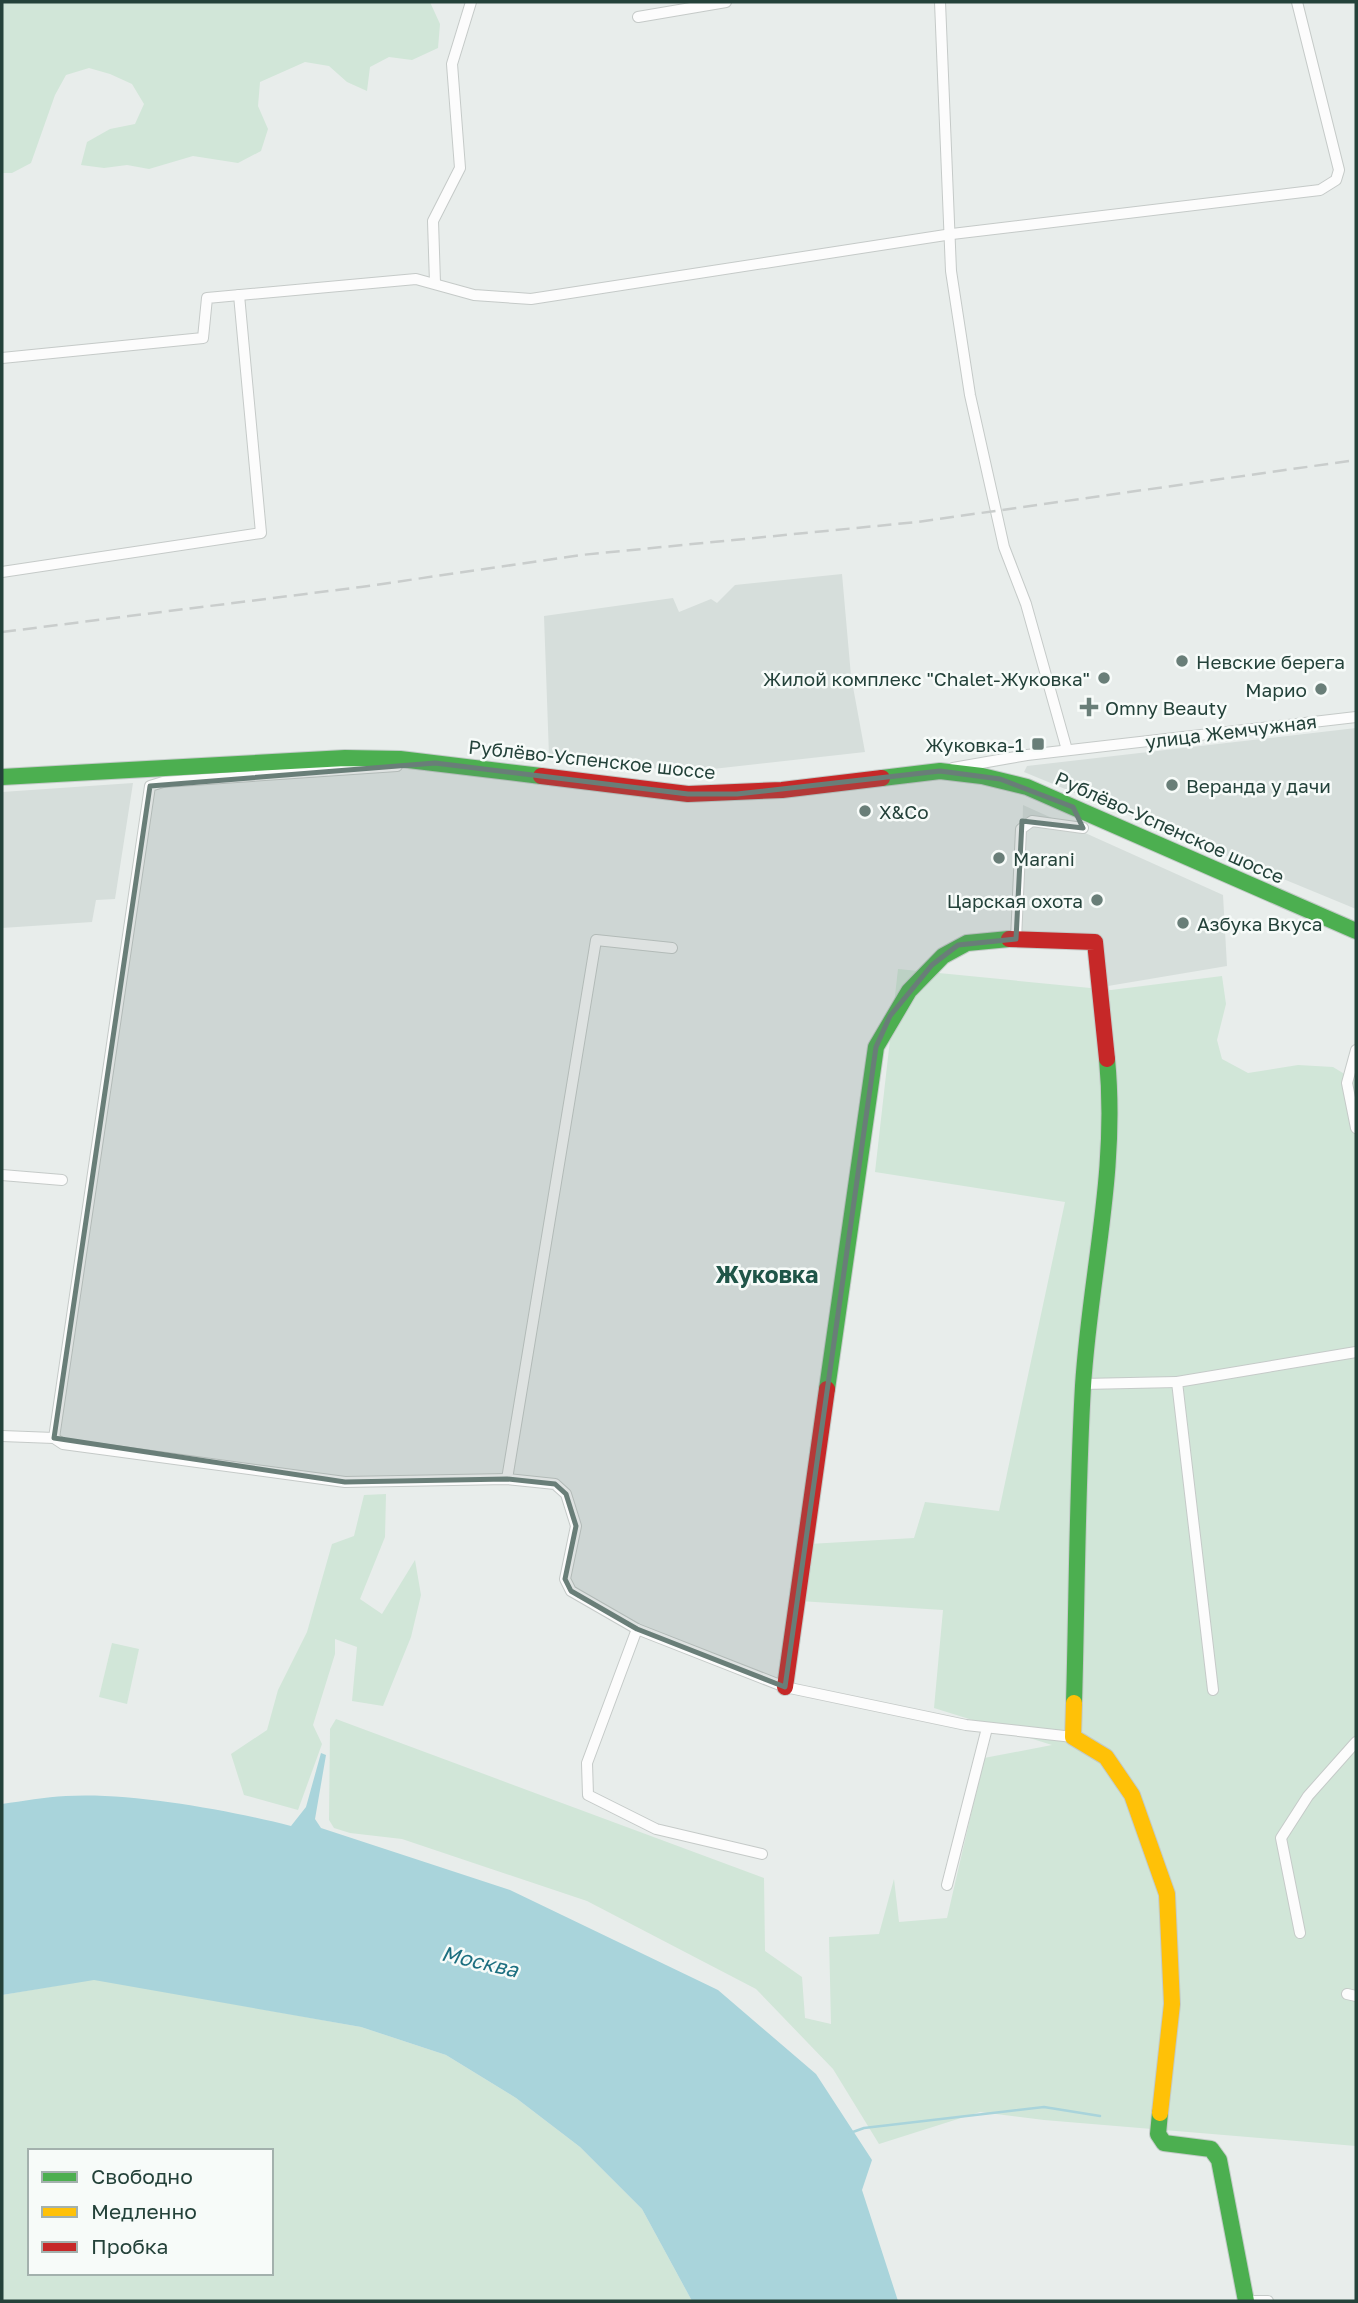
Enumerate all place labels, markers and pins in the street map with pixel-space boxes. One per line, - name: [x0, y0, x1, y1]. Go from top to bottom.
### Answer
- place label: Невские берега: [1196, 650, 1345, 673]
- marker: Невские берега: [1174, 653, 1190, 669]
- place label: Жилой комплекс "Chalet-Жуковка": [763, 667, 1090, 690]
- marker: Жилой комплекс "Chalet-Жуковка": [1096, 670, 1112, 686]
- place label: Марио: [1245, 678, 1307, 701]
- marker: Марио: [1313, 681, 1329, 697]
- place label: Omny Beauty: [1105, 696, 1228, 719]
- marker: Omny Beauty: [1079, 697, 1099, 717]
- place label: Жуковка-1: [925, 733, 1024, 756]
- marker: Жуковка-1: [1030, 736, 1046, 752]
- place label: Веранда у дачи: [1186, 774, 1331, 797]
- marker: Веранда у дачи: [1164, 777, 1180, 793]
- place label: X&Co: [879, 800, 929, 823]
- marker: X&Co: [857, 803, 873, 819]
- place label: Marani: [1013, 847, 1075, 870]
- marker: Marani: [991, 850, 1007, 866]
- place label: Царская охота: [947, 889, 1083, 912]
- marker: Царская охота: [1089, 892, 1105, 908]
- place label: Азбука Вкуса: [1197, 912, 1323, 935]
- marker: Азбука Вкуса: [1175, 915, 1191, 931]

